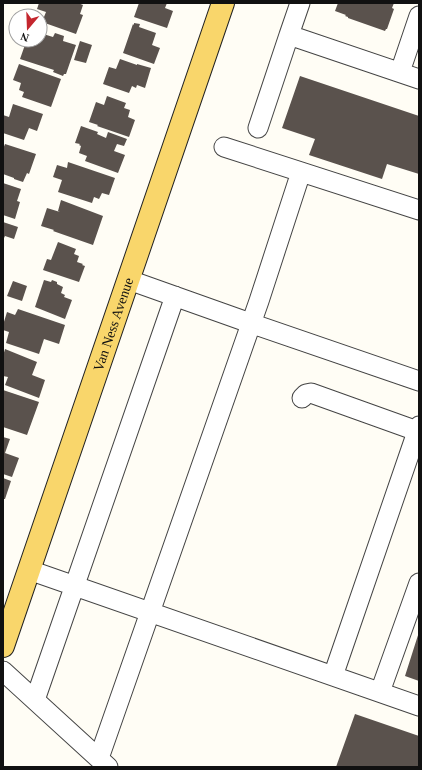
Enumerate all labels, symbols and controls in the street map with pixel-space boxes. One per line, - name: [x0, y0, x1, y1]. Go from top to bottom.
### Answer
- north arrow: [8, 8, 48, 48]
- text: N: [19, 30, 30, 44]
- street label: Van Ness Avenue: [91, 276, 136, 373]

